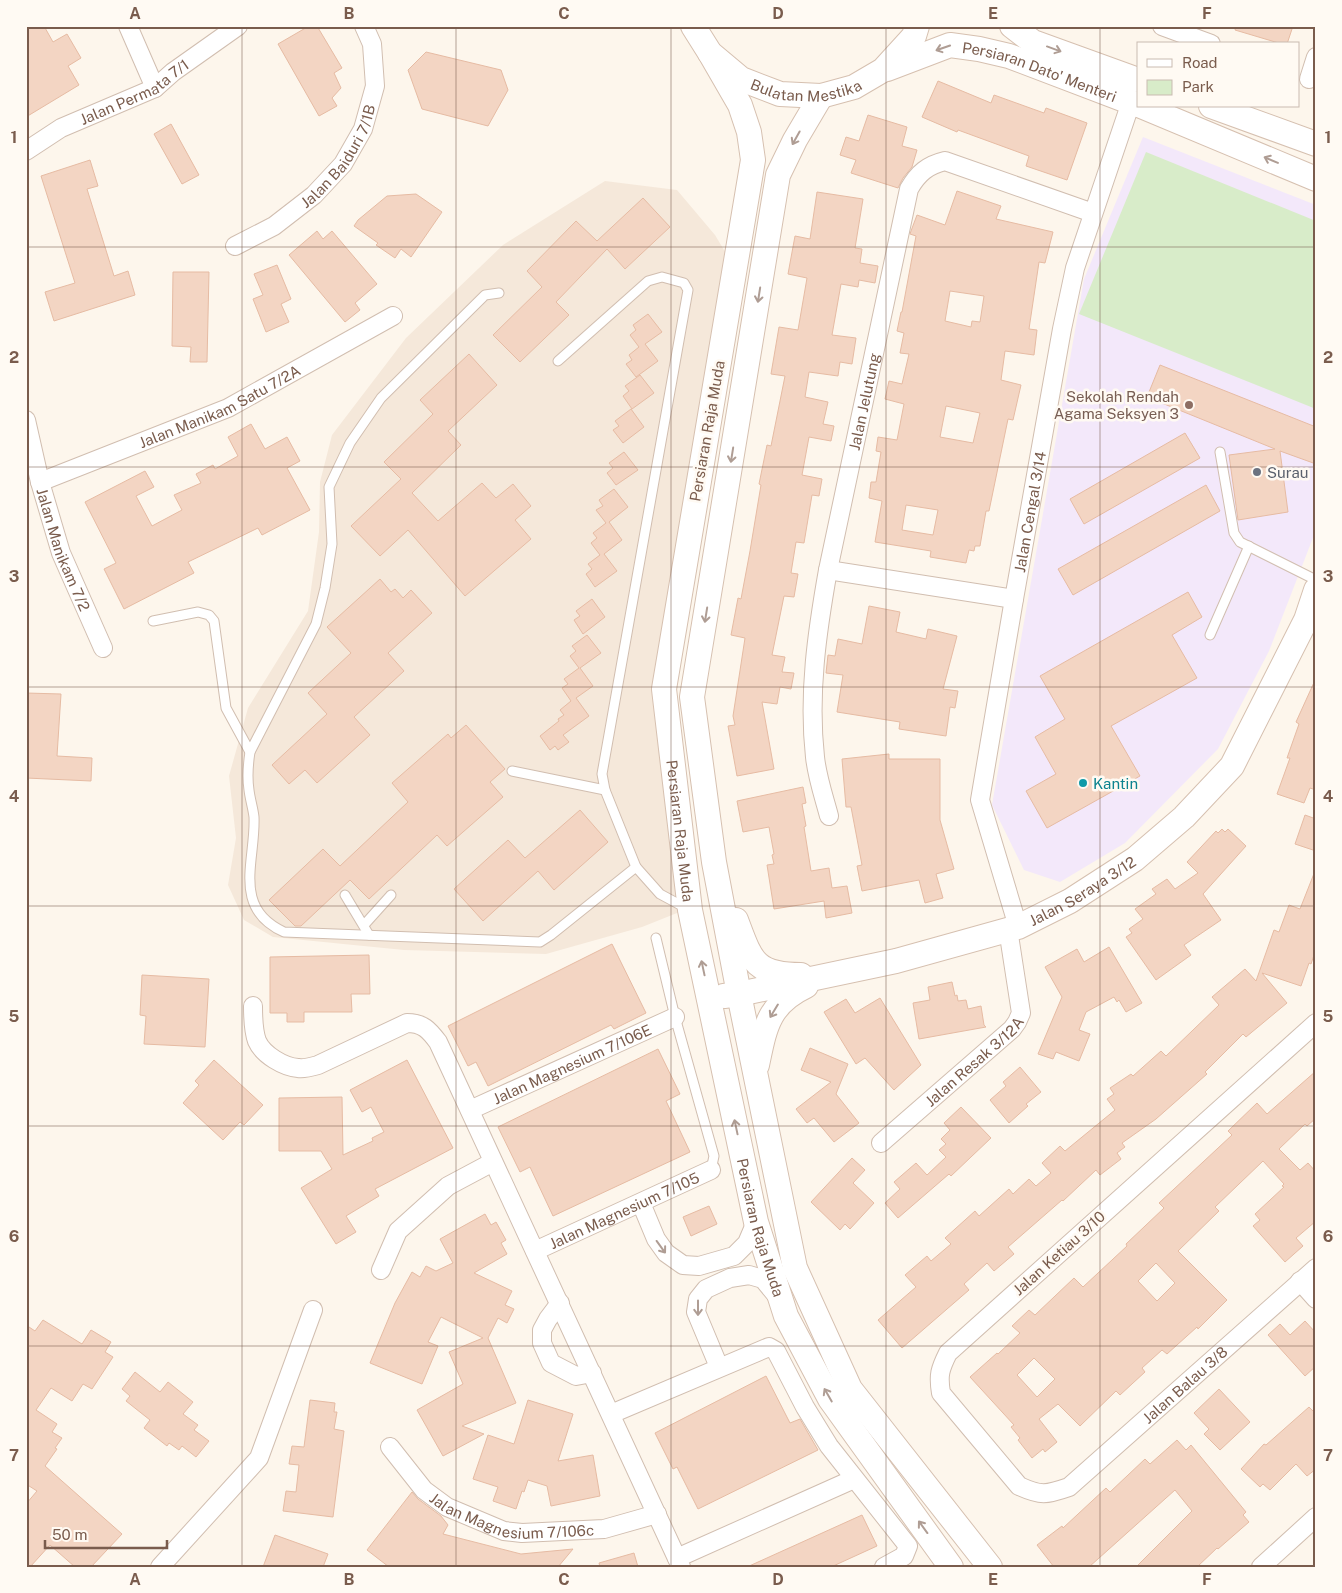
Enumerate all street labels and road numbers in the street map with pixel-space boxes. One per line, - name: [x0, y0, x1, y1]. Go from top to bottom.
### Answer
- street label: Persiaran Dato' Menteri: [961, 38, 1119, 105]
- street label: Jalan Permata 7/1: [77, 55, 192, 128]
- street label: Bulatan Mestika: [748, 75, 864, 104]
- street label: Jalan Baiduri 7/1B: [297, 102, 378, 211]
- street label: Jalan Jelutung: [845, 351, 882, 452]
- street label: Persiaran Raja Muda: [686, 359, 728, 503]
- street label: Jalan Manikam Satu 7/2A: [136, 361, 303, 451]
- street label: Jalan Cengal 3/14: [1010, 450, 1049, 574]
- street label: Jalan Manikam 7/2: [34, 486, 94, 613]
- street label: Persiaran Raja Muda: [664, 759, 697, 903]
- street label: Jalan Seraya 3/12: [1026, 853, 1139, 929]
- street label: Jalan Resak 3/12A: [921, 1013, 1027, 1109]
- street label: Jalan Magnesium 7/106E: [490, 1020, 654, 1107]
- street label: Persiaran Raja Muda: [734, 1157, 788, 1299]
- street label: Jalan Magnesium 7/105: [546, 1168, 702, 1252]
- street label: Jalan Ketiau 3/10: [1010, 1207, 1108, 1299]
- street label: Jalan Balau 3/8: [1139, 1343, 1230, 1426]
- street label: Jalan Magnesium 7/106c: [427, 1489, 594, 1542]

